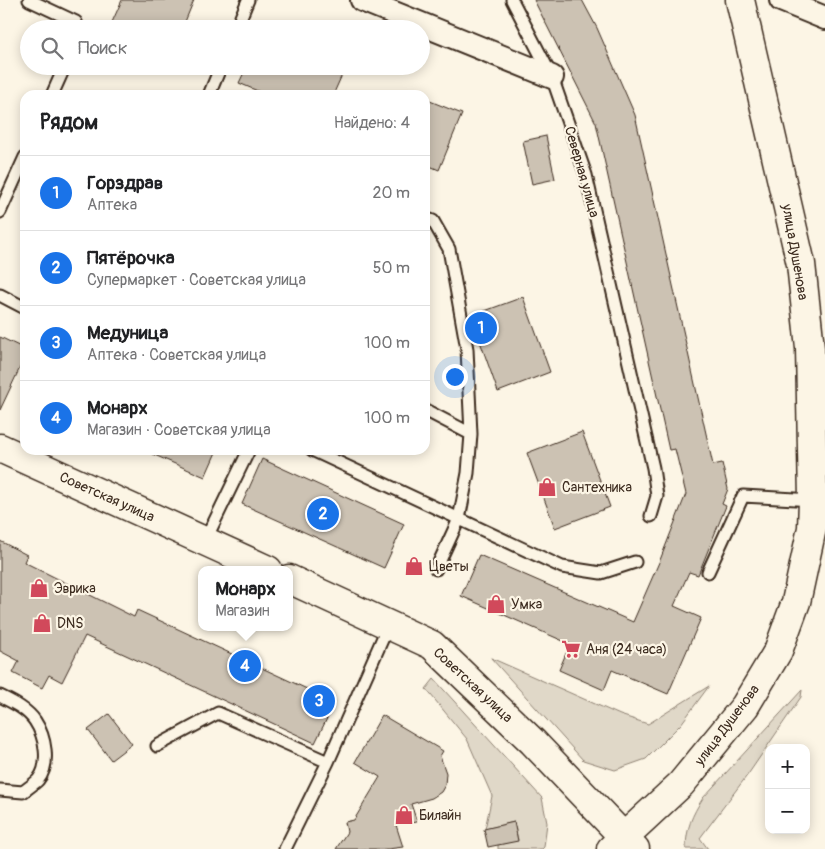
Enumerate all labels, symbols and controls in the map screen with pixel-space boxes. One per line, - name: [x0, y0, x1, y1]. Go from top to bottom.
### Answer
- search box: [20, 20, 430, 75]
- icon: search: [38, 34, 66, 62]
- text: Поиск: [78, 36, 128, 60]
- text: Рядом: [40, 109, 98, 136]
- text: Найдено: 4: [334, 113, 410, 133]
- street label: Северная улица: [561, 125, 603, 219]
- text: Горздрав: [87, 171, 163, 195]
- text: 1: [53, 183, 59, 203]
- text: 20 m: [372, 183, 410, 203]
- text: Аптека: [87, 195, 137, 215]
- street label: улица Душенова: [778, 202, 812, 301]
- text: Пятёрочка: [87, 246, 175, 270]
- text: 2: [52, 258, 60, 278]
- text: 50 m: [373, 258, 410, 278]
- text: Супермаркет · Советская улица: [87, 270, 306, 290]
- pin: 1: [465, 309, 497, 347]
- text: Медуница: [87, 321, 168, 345]
- text: 3: [52, 333, 60, 353]
- text: 100 m: [364, 333, 410, 353]
- text: Аптека · Советская улица: [87, 345, 266, 365]
- your location: [442, 364, 468, 390]
- text: Монарх: [87, 396, 148, 420]
- text: 4: [51, 408, 61, 428]
- text: 100 m: [364, 408, 410, 428]
- text: Магазин · Советская улица: [87, 420, 271, 440]
- street label: Советская улица: [57, 468, 157, 526]
- shop icon: Сантехника: [536, 476, 558, 498]
- place label: Сантехника: [562, 479, 632, 496]
- pin: 2: [307, 495, 339, 533]
- shop icon: Цветы: [403, 555, 425, 577]
- place label: Цветы: [429, 558, 469, 575]
- popup: [198, 566, 293, 631]
- shop icon: Эврика: [28, 577, 50, 599]
- text: Монарх: [215, 577, 276, 601]
- place label: Эврика: [54, 580, 96, 597]
- shop icon: Умка: [485, 593, 507, 615]
- place label: Умка: [511, 596, 542, 613]
- text: Магазин: [215, 601, 270, 621]
- shop icon: DNS: [31, 612, 53, 634]
- place label: DNS: [57, 615, 83, 632]
- supermarket icon: Аня (24 часа): [560, 638, 582, 660]
- place label: Аня (24 часа): [586, 641, 667, 658]
- street label: Советская улица: [430, 644, 516, 726]
- pin: 4: [229, 647, 261, 685]
- street label: улица Душенова: [690, 681, 763, 770]
- pin: 3: [303, 682, 335, 720]
- map controls: [765, 744, 810, 834]
- button: +: [765, 744, 810, 789]
- button: −: [765, 789, 810, 834]
- shop icon: Билайн: [393, 804, 415, 826]
- place label: Билайн: [419, 807, 461, 824]

